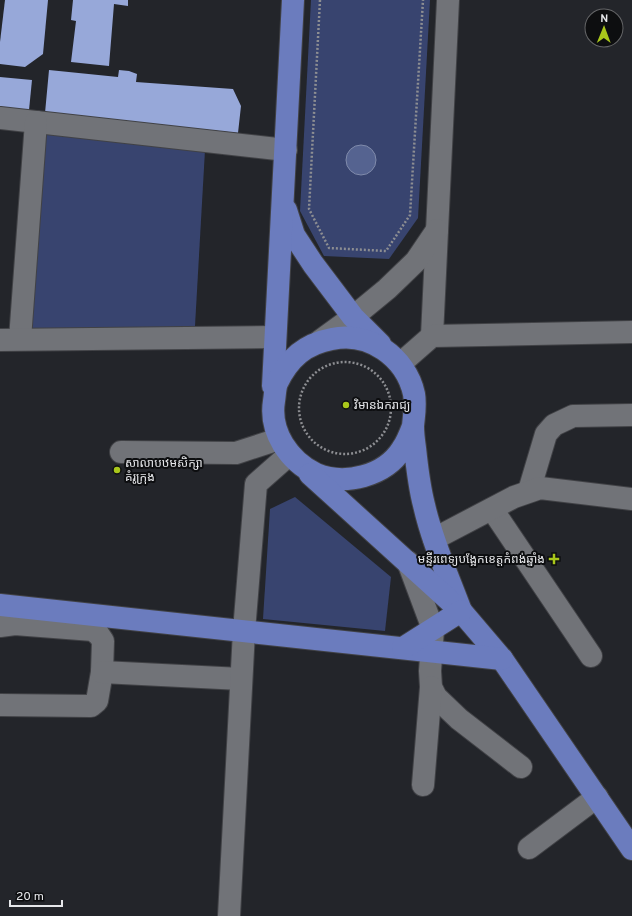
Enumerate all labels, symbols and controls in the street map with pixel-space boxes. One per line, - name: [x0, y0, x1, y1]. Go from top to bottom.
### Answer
- north arrow: [584, 8, 624, 48]
- text: N: [600, 12, 608, 26]
- place label: វិមានឯករាជ្យ: [354, 398, 410, 414]
- marker: វិមានឯករាជ្យ: [341, 400, 351, 410]
- place label: សាលាបឋមសិក្សា គំរូក្រុង: [125, 456, 203, 486]
- marker: សាលាបឋមសិក្សា គំរូក្រុង: [112, 465, 122, 475]
- place label: មន្ទីរពេទ្យបង្អែកខេត្តកំពង់ឆ្នាំង: [418, 552, 545, 568]
- marker: មន្ទីរពេទ្យបង្អែកខេត្តកំពង់ឆ្នាំង: [548, 553, 560, 565]
- scale bar: [10, 882, 62, 908]
- text: 20 m: [16, 889, 44, 905]

